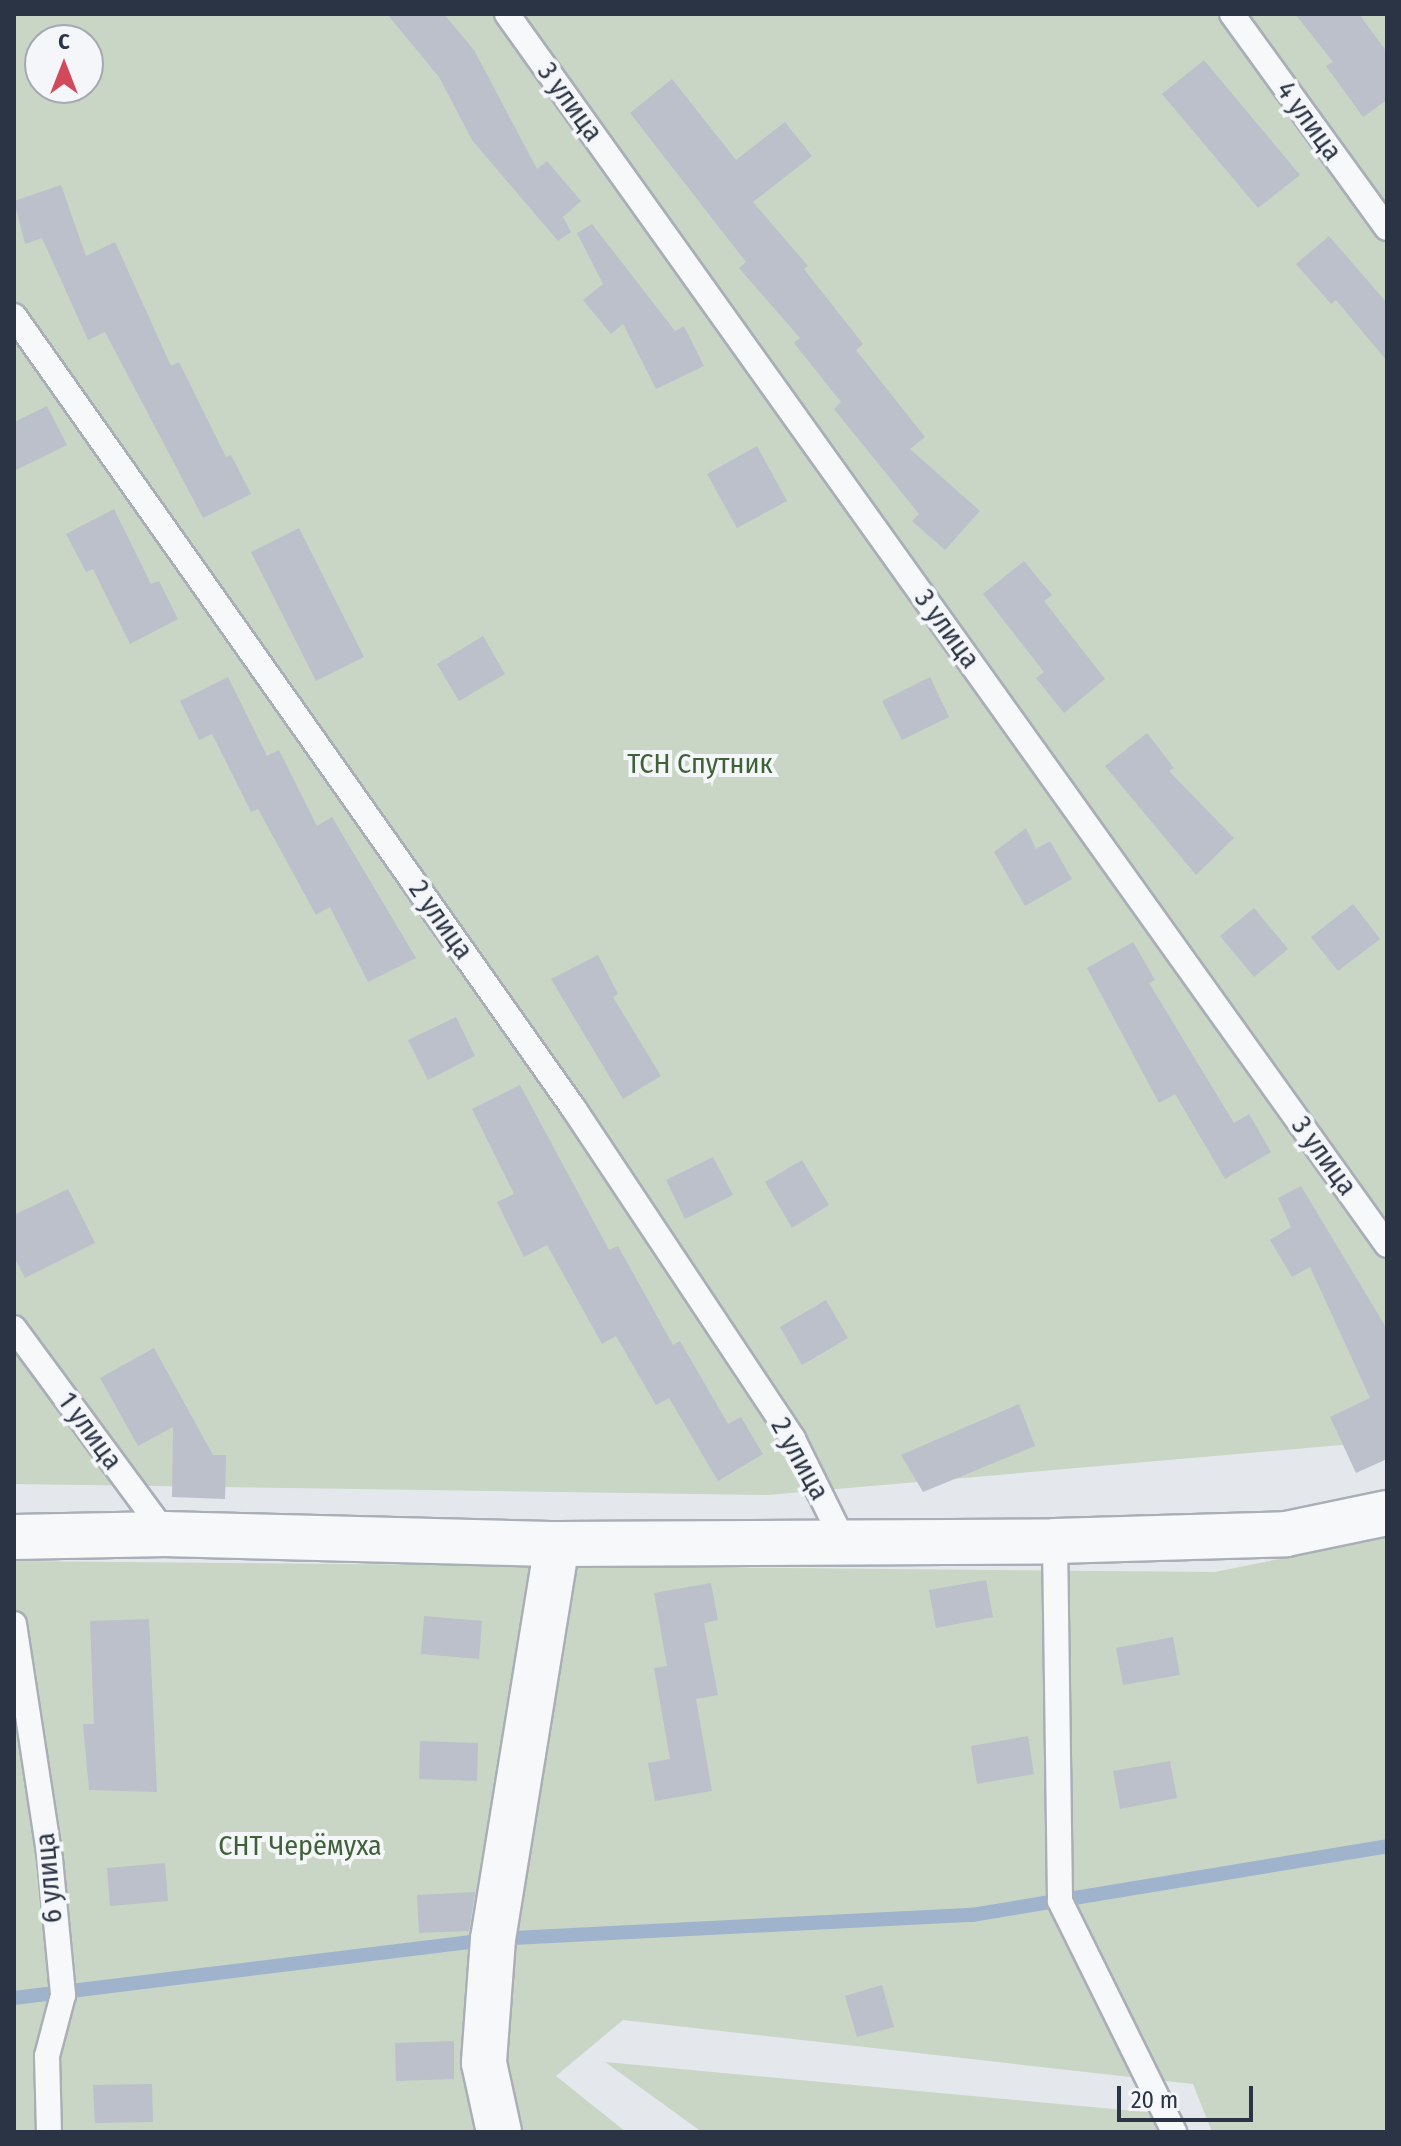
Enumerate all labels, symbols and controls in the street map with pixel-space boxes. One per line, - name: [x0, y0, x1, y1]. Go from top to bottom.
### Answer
- north arrow: [24, 24, 104, 104]
- text: С: [58, 28, 70, 55]
- street label: 3 улица: [530, 56, 610, 148]
- street label: 4 улица: [1269, 75, 1349, 167]
- street label: 3 улица: [907, 583, 987, 675]
- park label: ТСН Спутник: [627, 747, 773, 781]
- street label: 2 улица: [402, 874, 480, 966]
- street label: 3 улица: [1284, 1110, 1364, 1202]
- street label: 1 улица: [51, 1386, 129, 1476]
- street label: 2 улица: [764, 1412, 836, 1506]
- park label: СНТ Черёмуха: [218, 1829, 382, 1863]
- street label: 6 улица: [28, 1831, 70, 1925]
- scale bar: [1121, 2070, 1257, 2120]
- text: 20 m: [1131, 2086, 1178, 2114]

